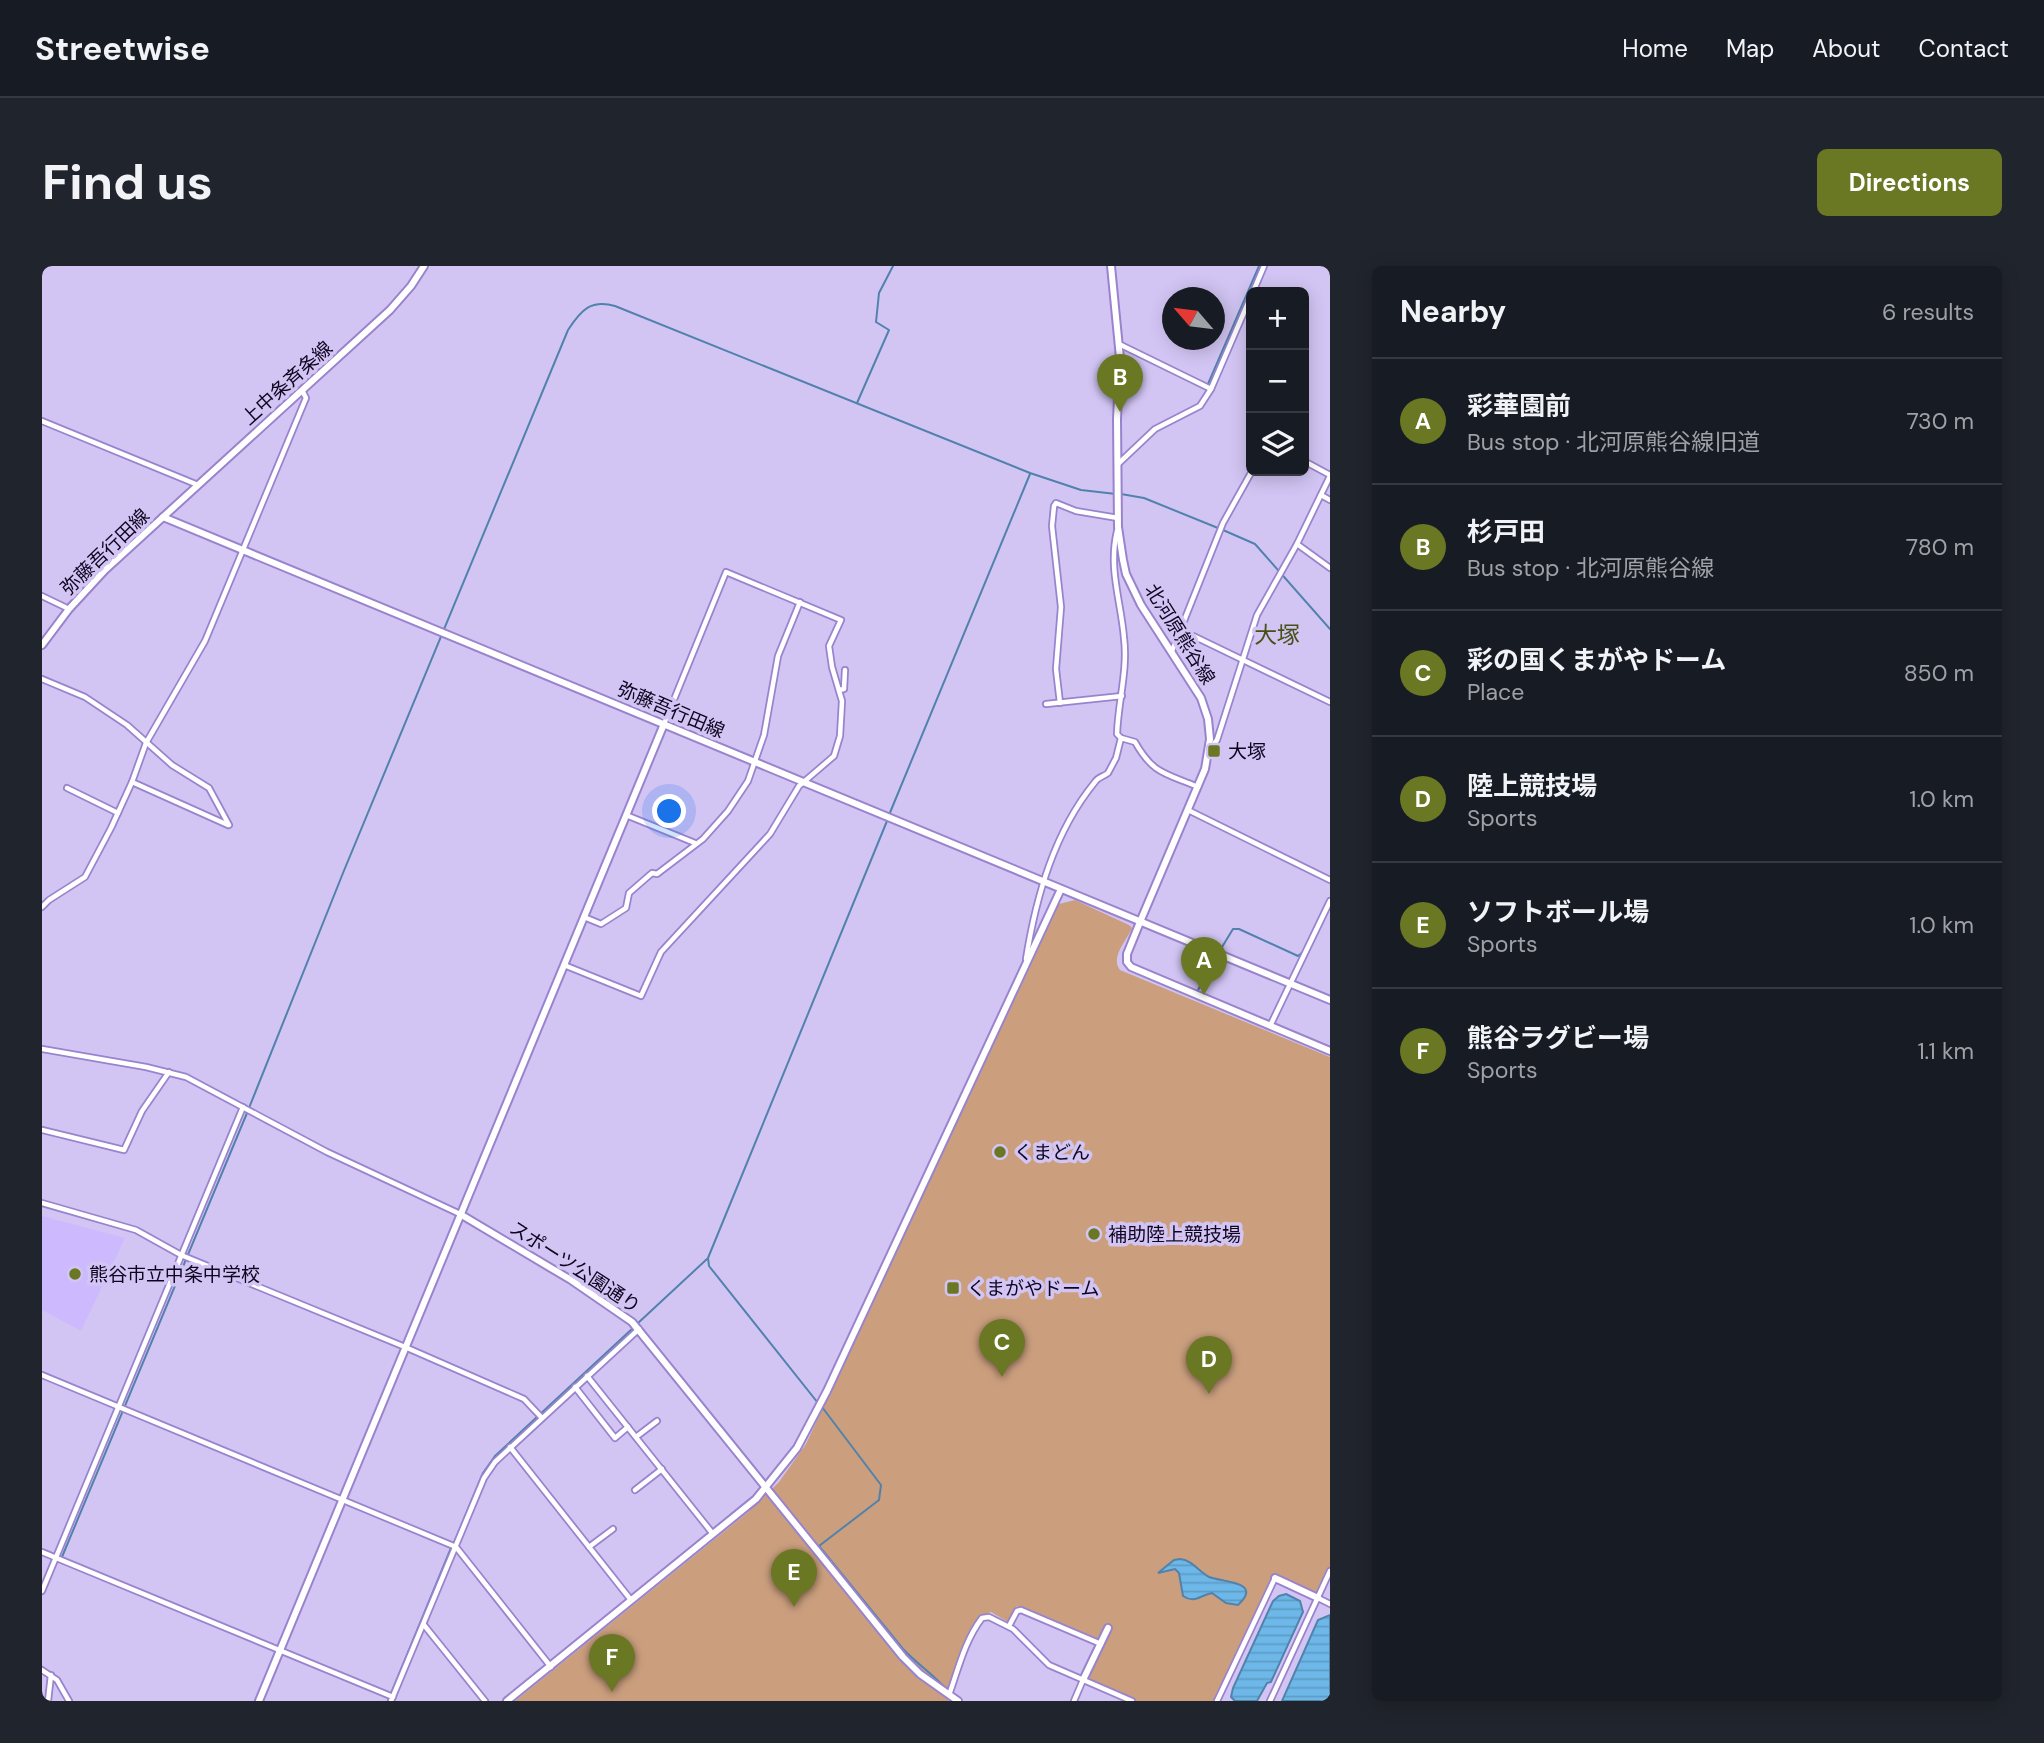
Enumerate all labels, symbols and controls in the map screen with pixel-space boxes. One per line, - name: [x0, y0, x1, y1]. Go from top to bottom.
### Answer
- text: Streetwise: [35, 27, 210, 70]
- text: Home: [1622, 33, 1688, 64]
- text: Map: [1726, 33, 1774, 64]
- text: About: [1812, 33, 1881, 64]
- text: Contact: [1919, 33, 2009, 64]
- button: Directions: [1817, 149, 2002, 216]
- text: Find us: [42, 150, 213, 214]
- north arrow: [1162, 287, 1225, 350]
- map controls: [1246, 287, 1309, 476]
- button: +: [1246, 287, 1309, 350]
- text: Nearby: [1400, 292, 1506, 331]
- text: 6 results: [1882, 297, 1974, 327]
- street label: 上中条斉条線: [236, 336, 338, 430]
- button: −: [1246, 350, 1309, 413]
- pin: B: [1097, 354, 1143, 412]
- text: 彩華園前: [1467, 389, 1571, 423]
- text: A: [1415, 406, 1431, 436]
- text: 730 m: [1906, 406, 1974, 436]
- button: layers: [1246, 413, 1309, 476]
- text: Bus stop · 北河原熊谷線旧道: [1467, 427, 1760, 457]
- street label: 弥藤吾行田線: [55, 503, 155, 601]
- text: 杉戸田: [1467, 515, 1545, 549]
- text: B: [1416, 532, 1430, 562]
- text: 780 m: [1906, 532, 1974, 562]
- text: Bus stop · 北河原熊谷線: [1467, 553, 1714, 583]
- street label: 北河原熊谷線: [1139, 579, 1221, 689]
- district label: 大塚: [1254, 620, 1300, 650]
- text: 彩の国くまがやドーム: [1467, 643, 1726, 677]
- text: C: [1415, 658, 1431, 688]
- text: 850 m: [1904, 658, 1974, 688]
- street label: 弥藤吾行田線: [614, 676, 728, 744]
- text: Place: [1467, 677, 1524, 707]
- place label: 大塚: [1228, 739, 1266, 764]
- marker: 大塚: [1206, 743, 1222, 759]
- text: 陸上競技場: [1467, 769, 1597, 803]
- text: D: [1415, 784, 1431, 814]
- text: 1.0 km: [1909, 784, 1974, 814]
- your location: [652, 794, 686, 828]
- text: Sports: [1467, 803, 1537, 833]
- text: ソフトボール場: [1467, 895, 1649, 929]
- text: E: [1416, 910, 1430, 940]
- text: 1.0 km: [1909, 910, 1974, 940]
- text: Sports: [1467, 929, 1537, 959]
- pin: A: [1181, 937, 1227, 995]
- text: 熊谷ラグビー場: [1467, 1021, 1649, 1055]
- text: F: [1417, 1036, 1429, 1066]
- text: 1.1 km: [1917, 1036, 1974, 1066]
- text: Sports: [1467, 1055, 1537, 1085]
- place label: くまどん: [1014, 1140, 1090, 1165]
- marker: くまどん: [992, 1144, 1008, 1160]
- street label: スポーツ公園通り: [505, 1215, 645, 1319]
- place label: 補助陸上競技場: [1108, 1222, 1241, 1247]
- marker: 補助陸上競技場: [1086, 1226, 1102, 1242]
- place label: 熊谷市立中条中学校: [89, 1262, 260, 1287]
- marker: 熊谷市立中条中学校: [67, 1266, 83, 1282]
- place label: くまがやドーム: [967, 1276, 1099, 1301]
- marker: くまがやドーム: [945, 1280, 961, 1296]
- pin: C: [979, 1319, 1025, 1377]
- pin: D: [1186, 1336, 1232, 1394]
- pin: E: [771, 1549, 817, 1607]
- pin: F: [589, 1634, 635, 1692]

